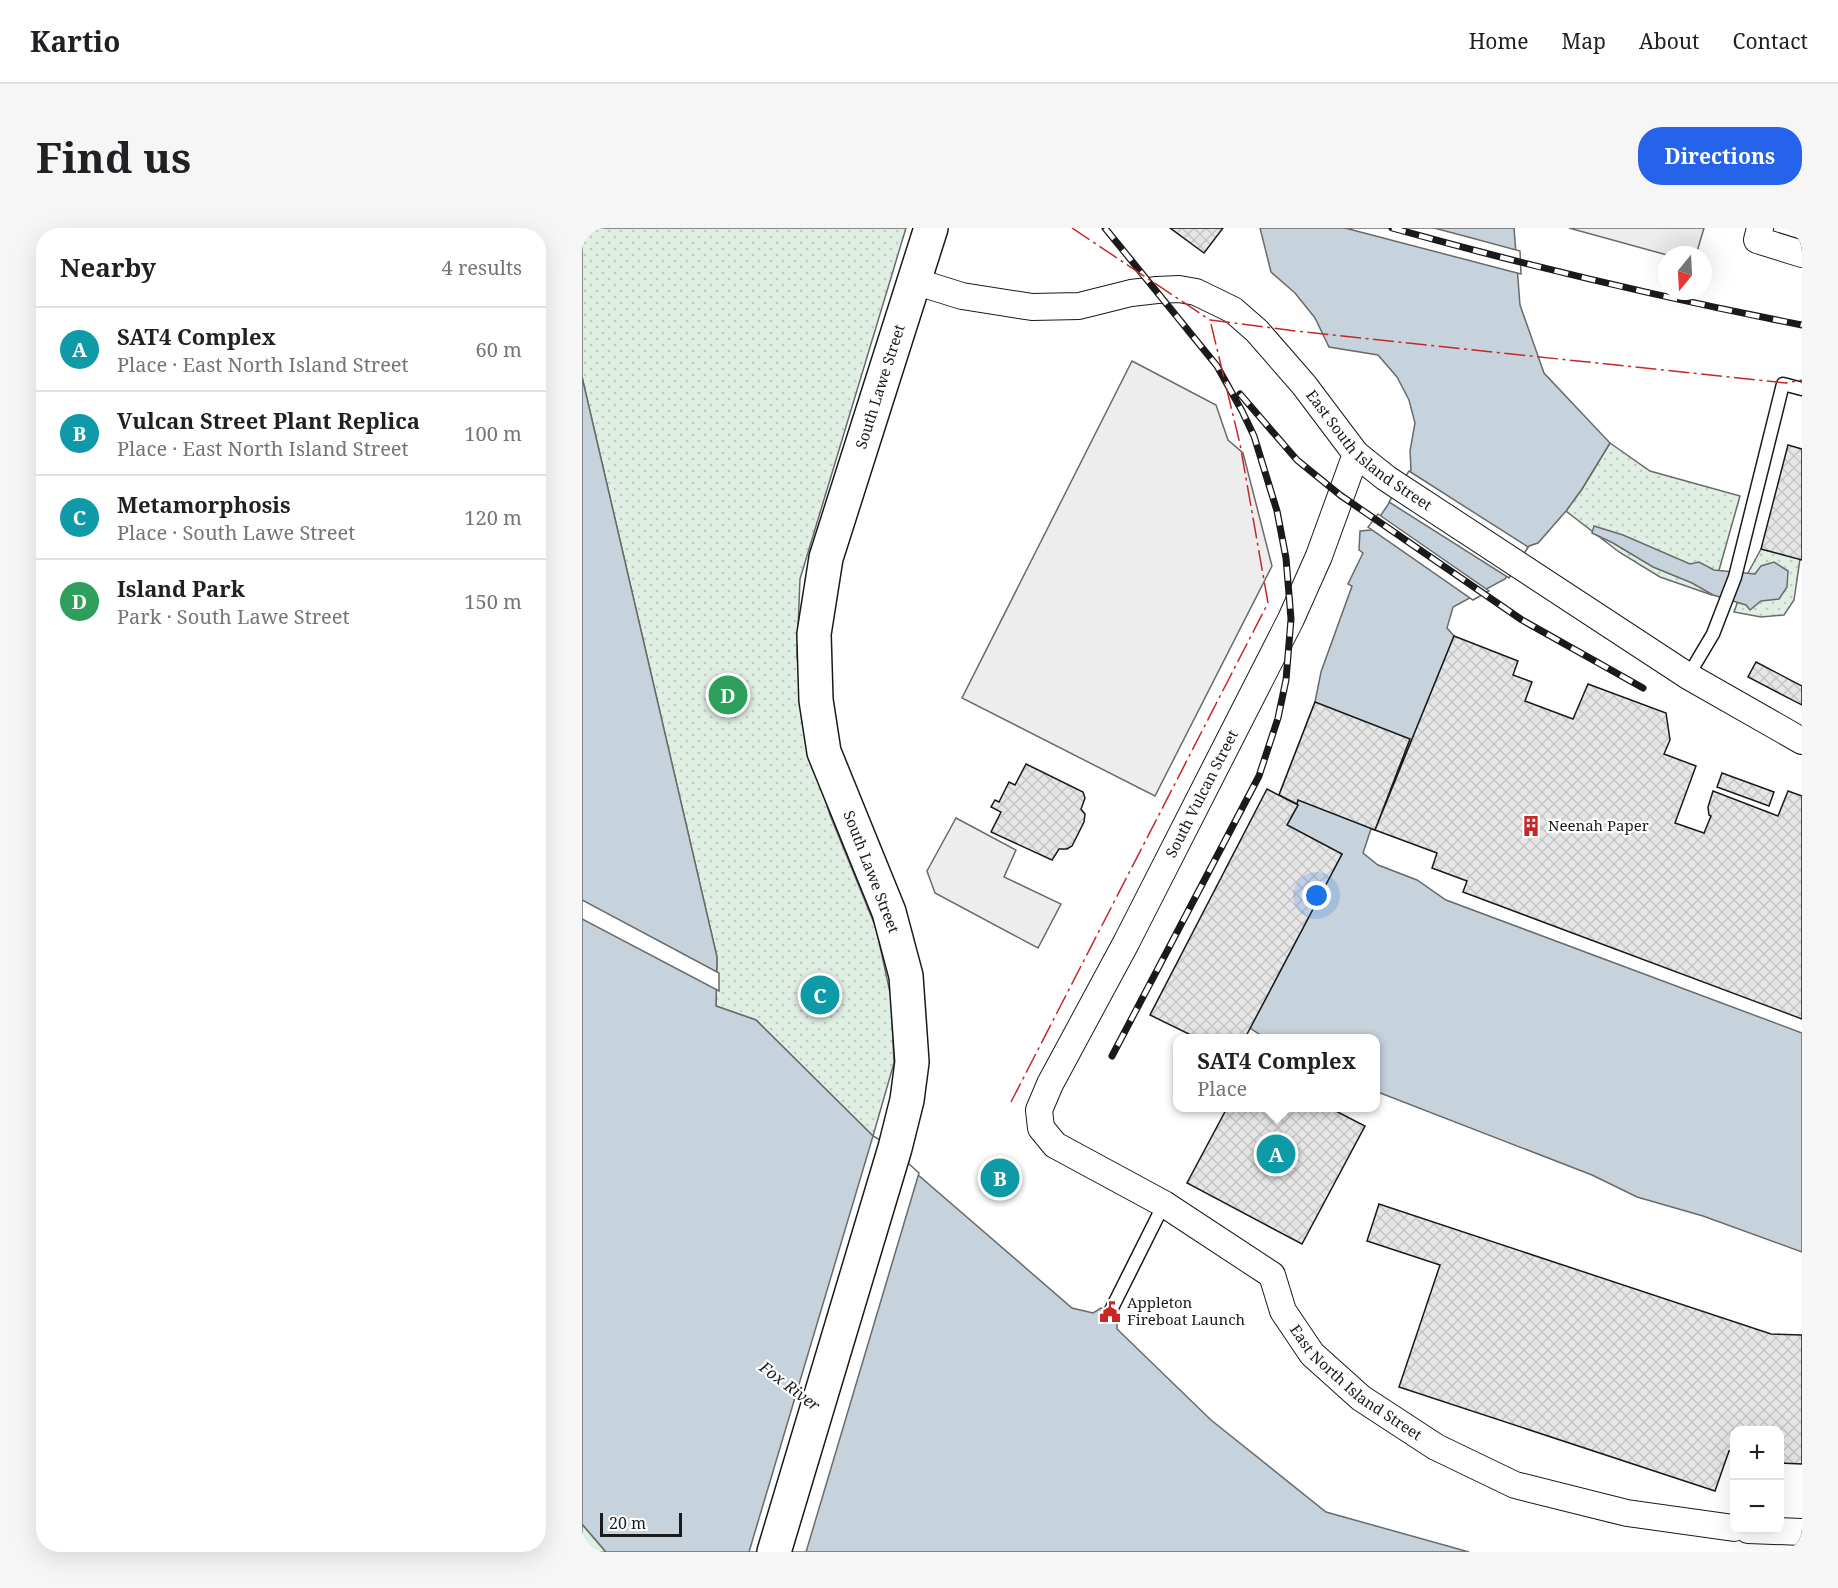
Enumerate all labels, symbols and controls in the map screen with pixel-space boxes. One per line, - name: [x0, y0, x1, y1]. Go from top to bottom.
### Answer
- text: Kartio: [30, 22, 120, 60]
- text: Home: [1469, 27, 1529, 55]
- text: Map: [1562, 27, 1606, 55]
- text: About: [1639, 27, 1700, 55]
- text: Contact: [1733, 27, 1808, 55]
- button: Directions: [1638, 127, 1802, 185]
- text: Find us: [36, 128, 191, 185]
- north arrow: [1658, 246, 1712, 300]
- text: Nearby: [60, 249, 156, 285]
- text: 4 results: [442, 254, 522, 281]
- text: SAT4 Complex: [117, 321, 276, 351]
- street label: South Lawe Street: [850, 322, 909, 451]
- text: A: [72, 336, 87, 363]
- text: 60 m: [476, 336, 522, 363]
- text: Place · East North Island Street: [117, 351, 409, 378]
- street label: East South Island Street: [1302, 385, 1436, 514]
- text: Vulcan Street Plant Replica: [117, 405, 420, 435]
- text: B: [73, 420, 86, 447]
- text: 100 m: [464, 420, 522, 447]
- text: Place · East North Island Street: [117, 435, 409, 462]
- text: Metamorphosis: [117, 489, 291, 519]
- text: C: [73, 504, 86, 531]
- text: 120 m: [464, 504, 522, 531]
- text: Place · South Lawe Street: [117, 519, 355, 546]
- text: Island Park: [117, 573, 245, 603]
- text: D: [72, 588, 87, 615]
- text: 150 m: [464, 588, 522, 615]
- text: Park · South Lawe Street: [117, 603, 350, 630]
- pin: D: [708, 672, 748, 718]
- street label: South Vulcan Street: [1160, 726, 1242, 861]
- street label: South Lawe Street: [839, 808, 904, 936]
- building icon: Neenah Paper: [1519, 814, 1543, 838]
- place label: Neenah Paper: [1548, 815, 1649, 835]
- your location: [1302, 881, 1331, 910]
- pin: C: [800, 972, 840, 1017]
- popup: [1173, 1034, 1380, 1112]
- text: SAT4 Complex: [1197, 1045, 1356, 1075]
- text: Place: [1197, 1075, 1247, 1102]
- pin: A: [1256, 1132, 1296, 1176]
- pin: B: [980, 1156, 1020, 1200]
- place label: Appleton Fireboat Launch: [1127, 1292, 1246, 1329]
- public building icon: Appleton Fireboat Launch: [1098, 1300, 1122, 1324]
- street label: East North Island Street: [1286, 1320, 1426, 1444]
- water label: Fox River: [754, 1355, 825, 1416]
- map controls: [1730, 1426, 1784, 1534]
- button: +: [1730, 1426, 1784, 1480]
- button: −: [1730, 1480, 1784, 1534]
- scale bar: [600, 1510, 682, 1538]
- text: 20 m: [609, 1512, 646, 1534]

